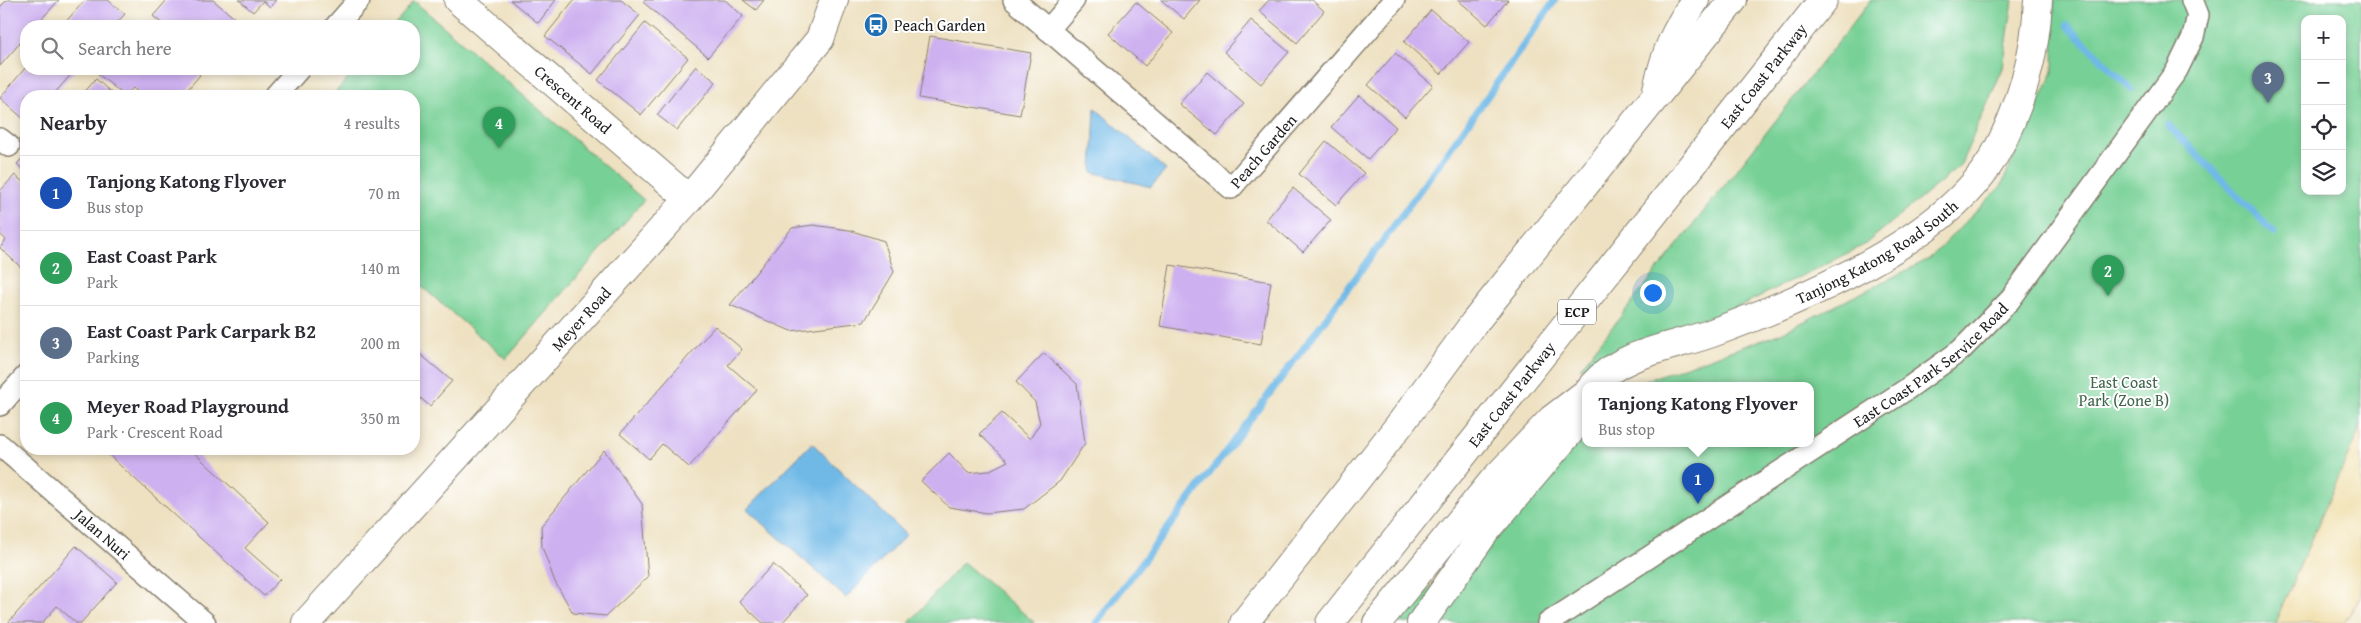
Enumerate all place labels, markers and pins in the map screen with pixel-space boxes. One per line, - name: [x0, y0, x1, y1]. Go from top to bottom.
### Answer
- bus stop icon: Peach Garden: [863, 12, 889, 38]
- place label: Peach Garden: [894, 13, 986, 37]
- pin: 3: [2252, 62, 2284, 103]
- pin: 4: [483, 107, 515, 148]
- pin: 2: [2092, 255, 2124, 296]
- pin: 1: [1682, 463, 1714, 504]

